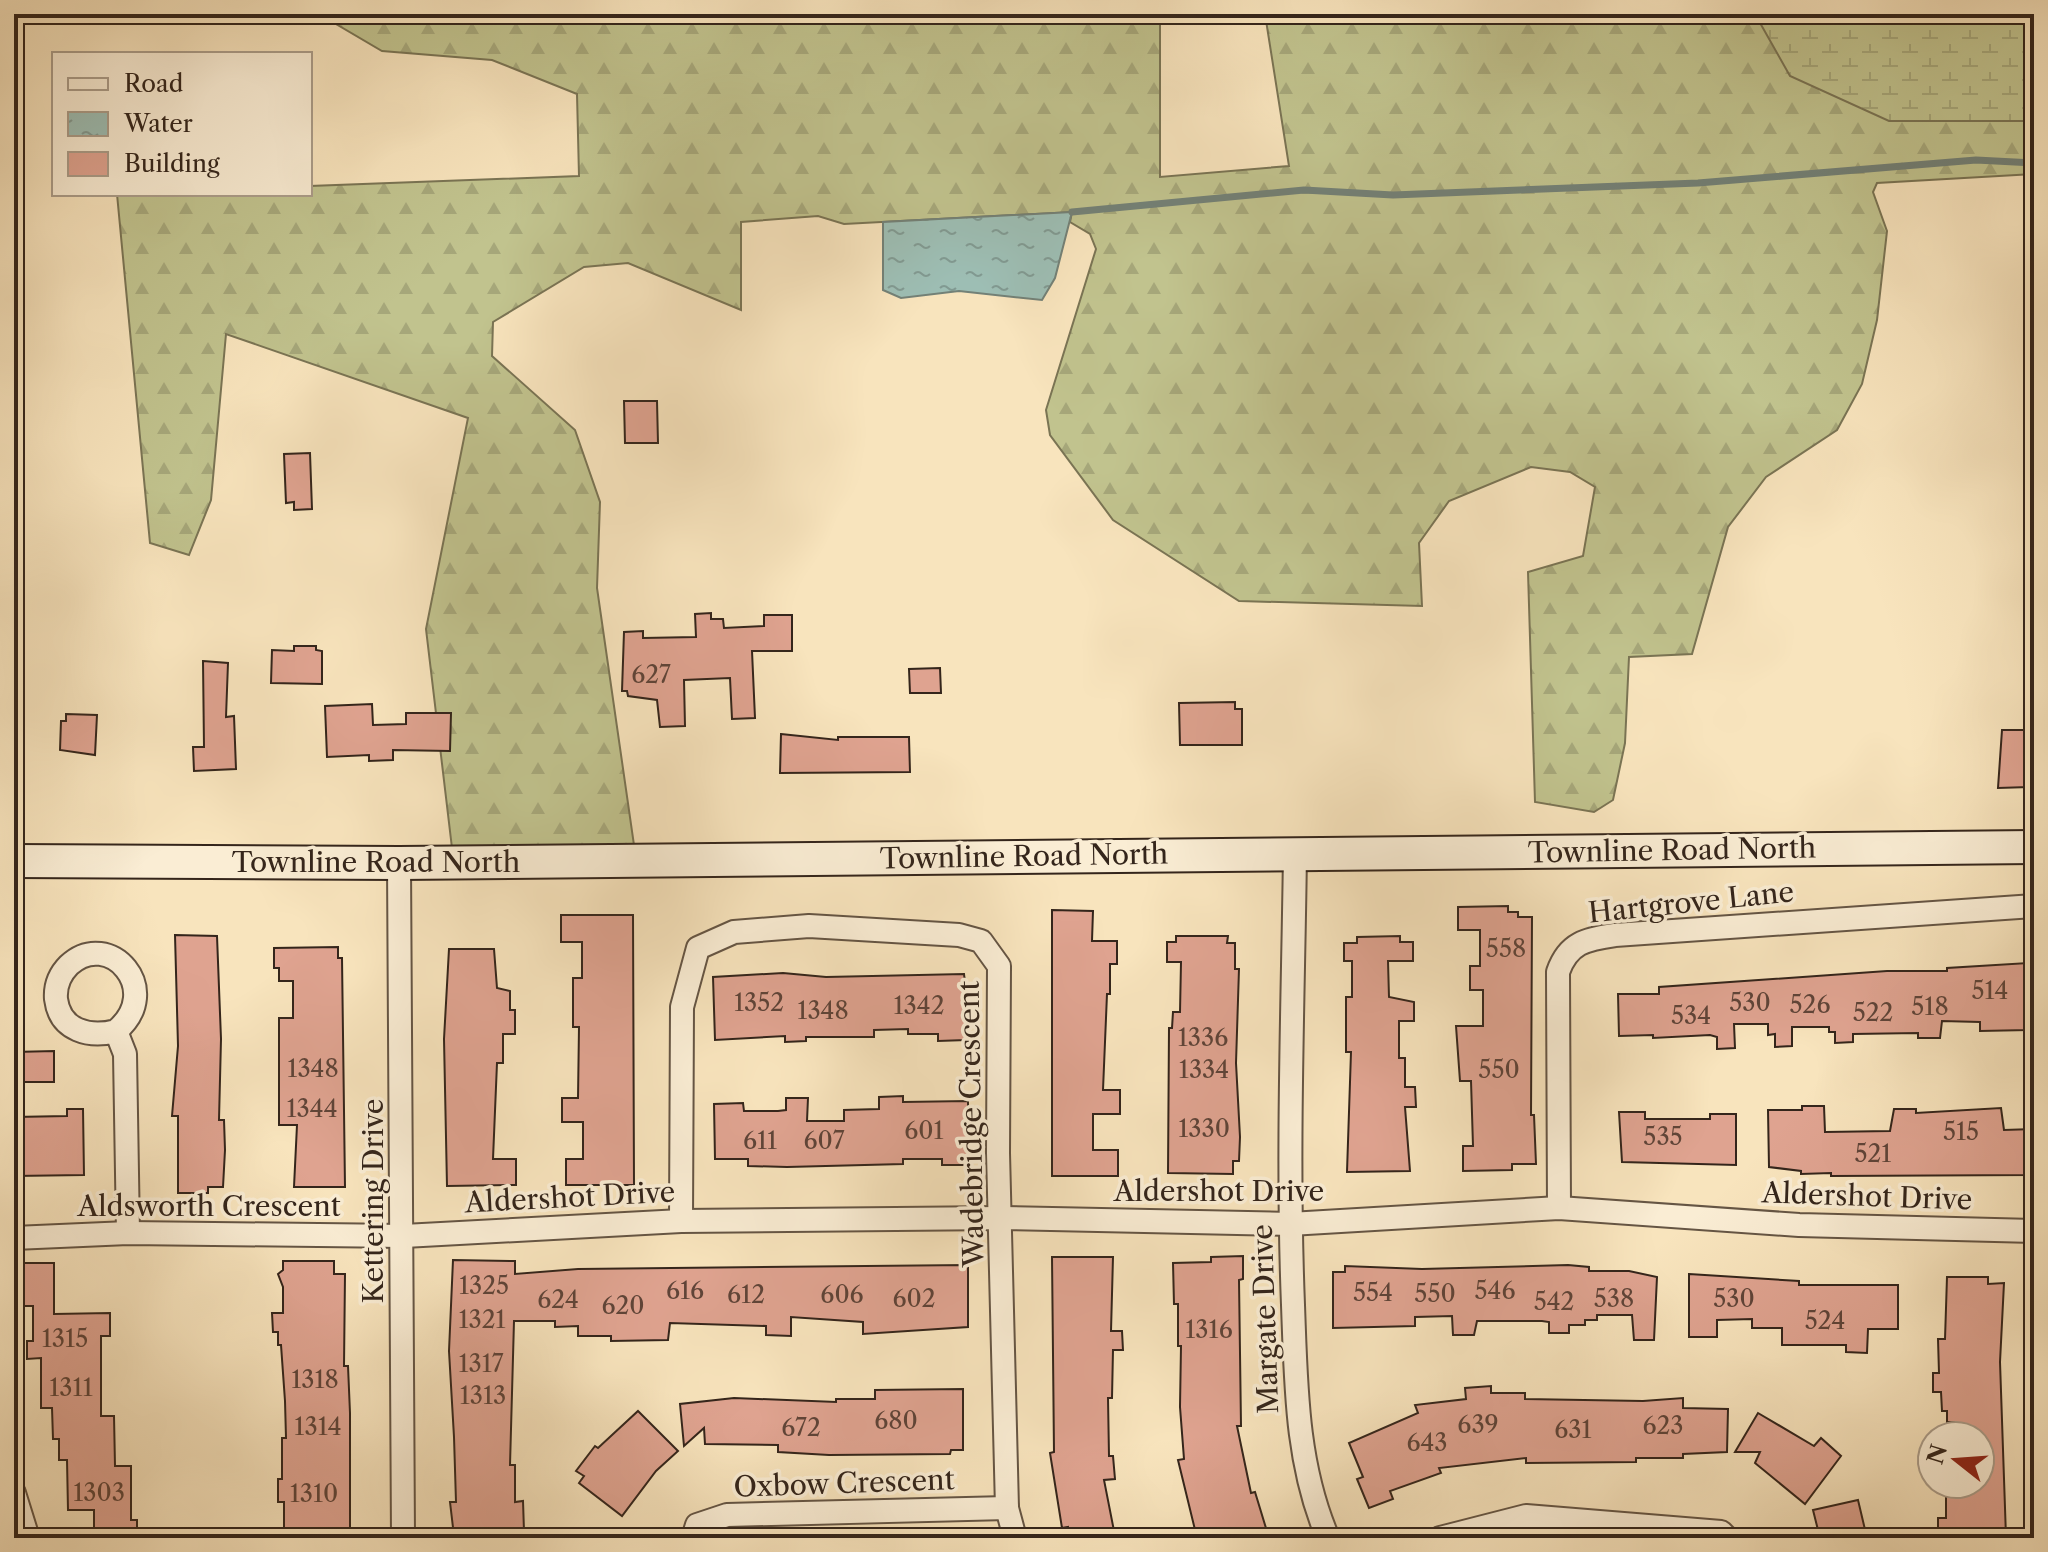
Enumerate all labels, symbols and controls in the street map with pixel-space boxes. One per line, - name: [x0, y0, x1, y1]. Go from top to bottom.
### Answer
- legend: [52, 52, 312, 196]
- text: Road: [124, 69, 184, 98]
- text: Water: [123, 109, 193, 138]
- text: Building: [124, 149, 220, 178]
- house number: 627: [631, 660, 671, 689]
- street label: Townline Road North: [1528, 830, 1816, 870]
- street label: Townline Road North: [880, 836, 1168, 876]
- street label: Townline Road North: [232, 845, 520, 879]
- street label: Hartgrove Lane: [1586, 874, 1796, 930]
- house number: 558: [1486, 934, 1526, 963]
- house number: 514: [1972, 976, 2009, 1005]
- street label: Wadebridge Crescent: [952, 980, 991, 1268]
- house number: 1352: [734, 988, 784, 1017]
- house number: 530: [1729, 988, 1771, 1017]
- house number: 526: [1790, 990, 1830, 1019]
- house number: 1342: [894, 991, 944, 1020]
- house number: 518: [1911, 992, 1949, 1021]
- house number: 1348: [797, 996, 849, 1025]
- house number: 522: [1853, 998, 1893, 1027]
- house number: 534: [1671, 1001, 1711, 1030]
- house number: 1336: [1178, 1023, 1228, 1052]
- house number: 1348: [287, 1054, 339, 1083]
- house number: 1334: [1179, 1055, 1229, 1084]
- house number: 550: [1478, 1055, 1520, 1084]
- house number: 1344: [286, 1094, 338, 1123]
- street label: Kettering Drive: [356, 1098, 390, 1304]
- house number: 1330: [1178, 1114, 1230, 1143]
- house number: 601: [904, 1116, 944, 1145]
- house number: 515: [1943, 1117, 1979, 1146]
- house number: 535: [1643, 1122, 1683, 1151]
- house number: 611: [743, 1126, 777, 1155]
- house number: 607: [803, 1126, 845, 1155]
- house number: 521: [1855, 1139, 1891, 1168]
- street label: Aldershot Drive: [1113, 1174, 1324, 1208]
- street label: Aldershot Drive: [463, 1175, 676, 1220]
- street label: Aldershot Drive: [1760, 1175, 1973, 1217]
- street label: Aldsworth Crescent: [76, 1189, 341, 1223]
- street label: Margate Drive: [1245, 1224, 1285, 1414]
- house number: 1325: [459, 1271, 509, 1300]
- house number: 616: [666, 1276, 704, 1305]
- house number: 546: [1475, 1276, 1515, 1305]
- house number: 554: [1353, 1278, 1393, 1307]
- house number: 550: [1414, 1279, 1456, 1308]
- house number: 612: [727, 1280, 765, 1309]
- house number: 606: [820, 1280, 864, 1309]
- house number: 602: [892, 1284, 936, 1313]
- house number: 538: [1594, 1284, 1634, 1313]
- house number: 530: [1713, 1284, 1755, 1313]
- house number: 624: [537, 1285, 579, 1314]
- house number: 542: [1534, 1287, 1574, 1316]
- house number: 620: [601, 1291, 645, 1320]
- house number: 1321: [458, 1305, 506, 1334]
- house number: 524: [1805, 1306, 1845, 1335]
- house number: 1316: [1185, 1315, 1233, 1344]
- house number: 1315: [42, 1324, 88, 1353]
- house number: 1317: [458, 1349, 504, 1378]
- house number: 1318: [291, 1365, 339, 1394]
- house number: 1311: [49, 1373, 93, 1402]
- house number: 1313: [460, 1381, 506, 1410]
- house number: 680: [874, 1406, 918, 1435]
- house number: 639: [1457, 1410, 1499, 1439]
- house number: 623: [1642, 1411, 1684, 1440]
- house number: 1314: [294, 1412, 342, 1441]
- house number: 672: [781, 1413, 821, 1442]
- house number: 631: [1554, 1415, 1592, 1444]
- north arrow: [1916, 1420, 1996, 1500]
- house number: 643: [1406, 1428, 1448, 1457]
- text: N: [1922, 1441, 1953, 1467]
- street label: Oxbow Crescent: [733, 1462, 955, 1504]
- house number: 1303: [73, 1478, 125, 1507]
- house number: 1310: [290, 1479, 338, 1508]

